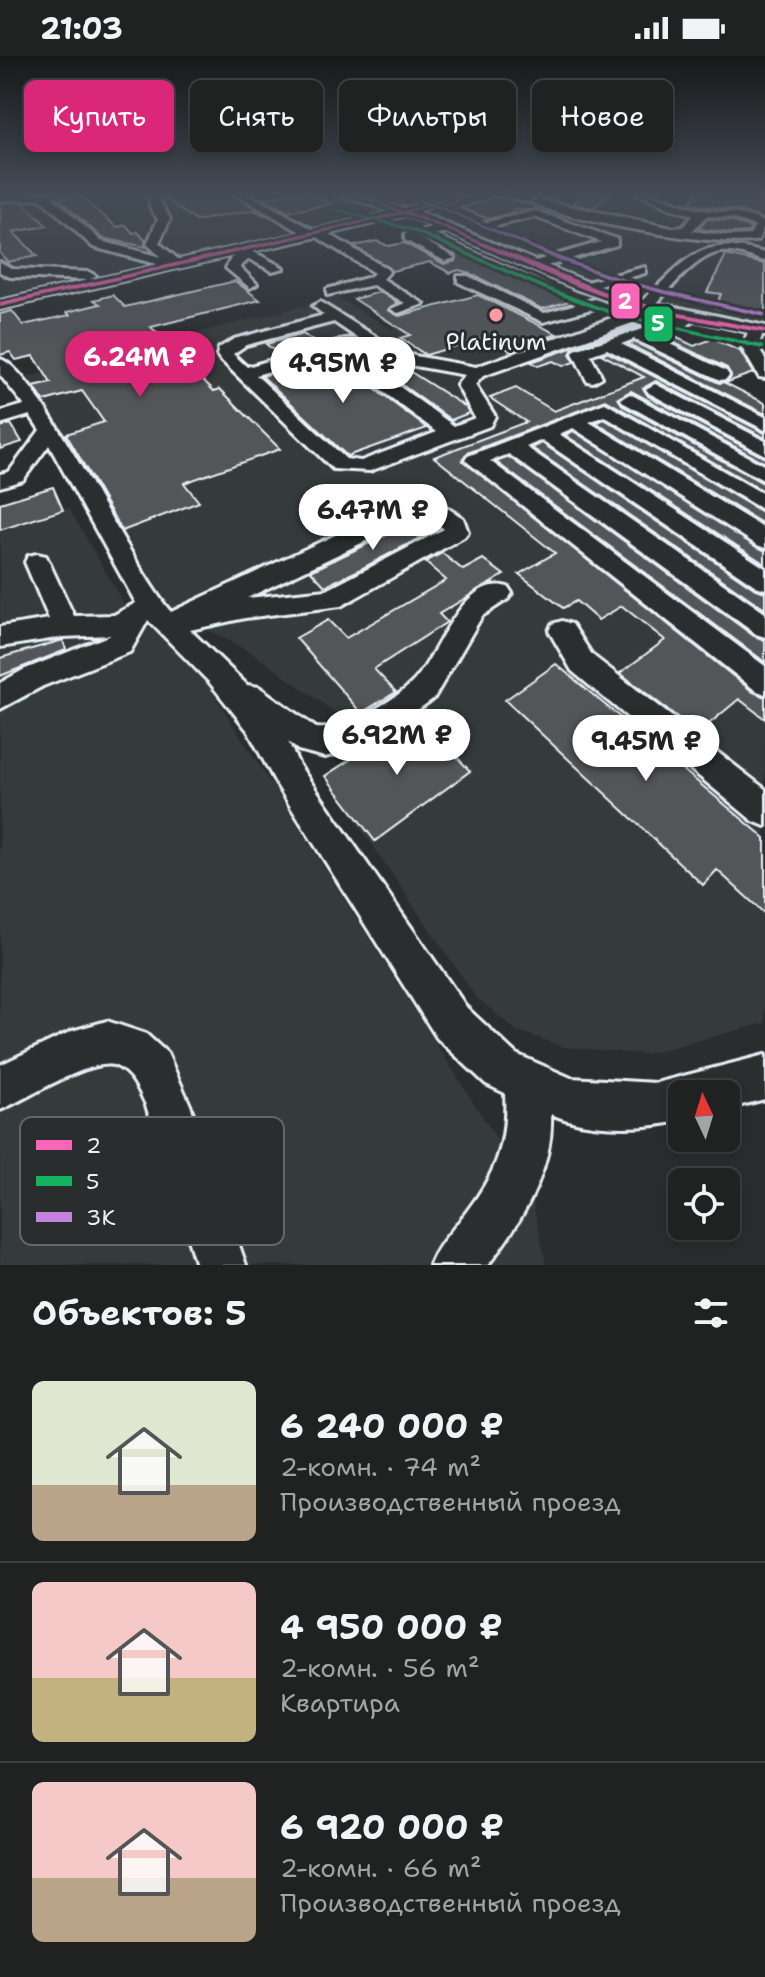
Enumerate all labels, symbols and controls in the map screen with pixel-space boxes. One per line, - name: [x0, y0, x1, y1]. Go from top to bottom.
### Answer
- text: 21:03: [40, 8, 123, 49]
- chip: Купить: [24, 80, 174, 152]
- chip: Снять: [190, 80, 323, 152]
- chip: Фильтры: [339, 80, 516, 152]
- chip: Новое: [532, 80, 673, 152]
- line badge: 2: [610, 282, 641, 320]
- text: 2: [617, 287, 633, 316]
- line badge: 5: [643, 305, 674, 343]
- marker: Platinum: [487, 306, 505, 324]
- text: 5: [651, 309, 665, 338]
- place label: Platinum: [445, 326, 547, 358]
- pin: 6.24M ₽: [66, 331, 214, 399]
- pin: 4.95M ₽: [269, 337, 417, 405]
- text: 6.24M ₽: [83, 339, 197, 374]
- text: 4.95M ₽: [288, 345, 398, 380]
- pin: 6.47M ₽: [299, 484, 447, 552]
- text: 6.47M ₽: [317, 492, 429, 527]
- pin: 6.92M ₽: [323, 709, 471, 777]
- pin: 9.45M ₽: [572, 715, 720, 783]
- text: 6.92M ₽: [341, 717, 453, 752]
- text: 9.45M ₽: [590, 723, 702, 758]
- north arrow: [668, 1080, 740, 1152]
- map controls: [668, 1080, 740, 1240]
- legend: [20, 1117, 284, 1245]
- text: 2: [86, 1131, 101, 1160]
- text: 5: [86, 1167, 100, 1196]
- button: locate: [668, 1168, 740, 1240]
- text: 3К: [86, 1203, 116, 1232]
- text: Объектов: 5: [32, 1290, 247, 1336]
- icon: filters: [689, 1291, 733, 1335]
- text: 6 240 000 ₽: [280, 1403, 504, 1449]
- icon: home: [96, 1413, 192, 1509]
- text: 2-комн. · 74 m²: [280, 1449, 481, 1484]
- text: Производственный проезд: [280, 1484, 621, 1519]
- text: 4 950 000 ₽: [280, 1604, 503, 1650]
- icon: home: [96, 1614, 192, 1710]
- text: 2-комн. · 56 m²: [280, 1650, 480, 1685]
- text: Квартира: [280, 1685, 400, 1720]
- text: 6 920 000 ₽: [280, 1804, 504, 1850]
- icon: home: [96, 1814, 192, 1910]
- text: 2-комн. · 66 m²: [280, 1850, 482, 1885]
- text: Производственный проезд: [280, 1885, 621, 1920]

